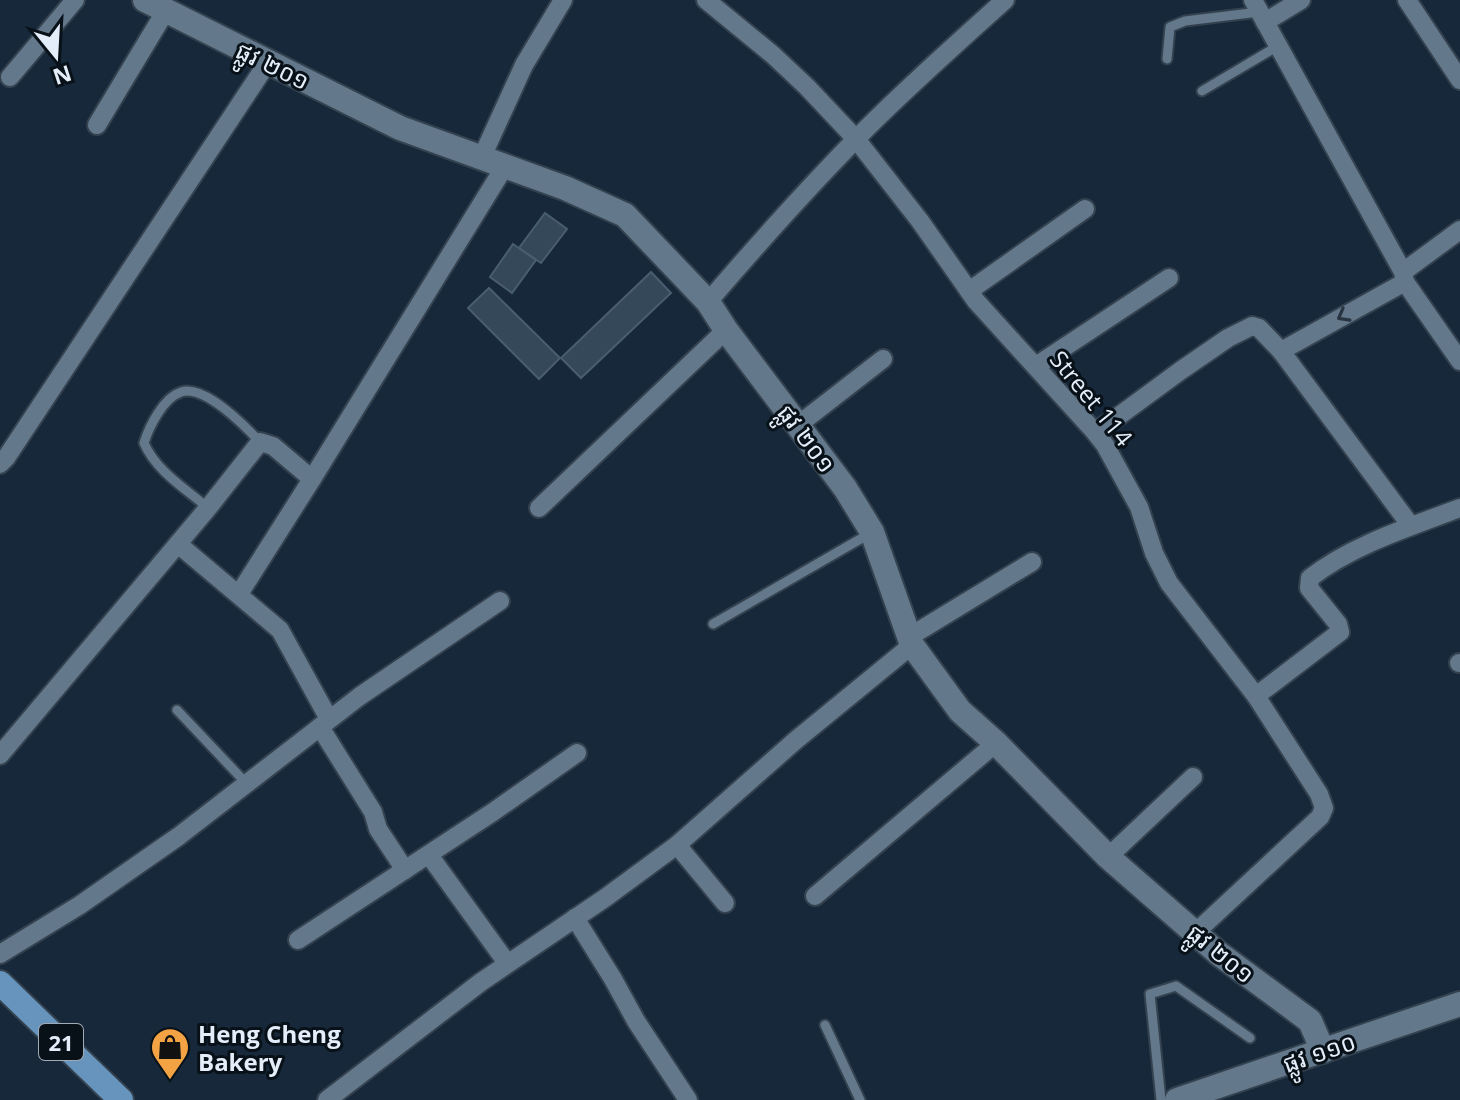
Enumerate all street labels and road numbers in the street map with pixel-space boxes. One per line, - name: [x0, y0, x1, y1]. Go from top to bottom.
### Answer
- street label: ផ្លូវ ២០១: [228, 33, 315, 103]
- street label: Street 114: [1043, 343, 1141, 453]
- street label: ផ្លូវ ២០១: [765, 397, 844, 483]
- street label: ផ្លូវ ២០១: [1176, 916, 1262, 996]
- road number: 21: [39, 1024, 83, 1060]
- street label: ផ្លូវ ១១០: [1278, 1024, 1362, 1087]

